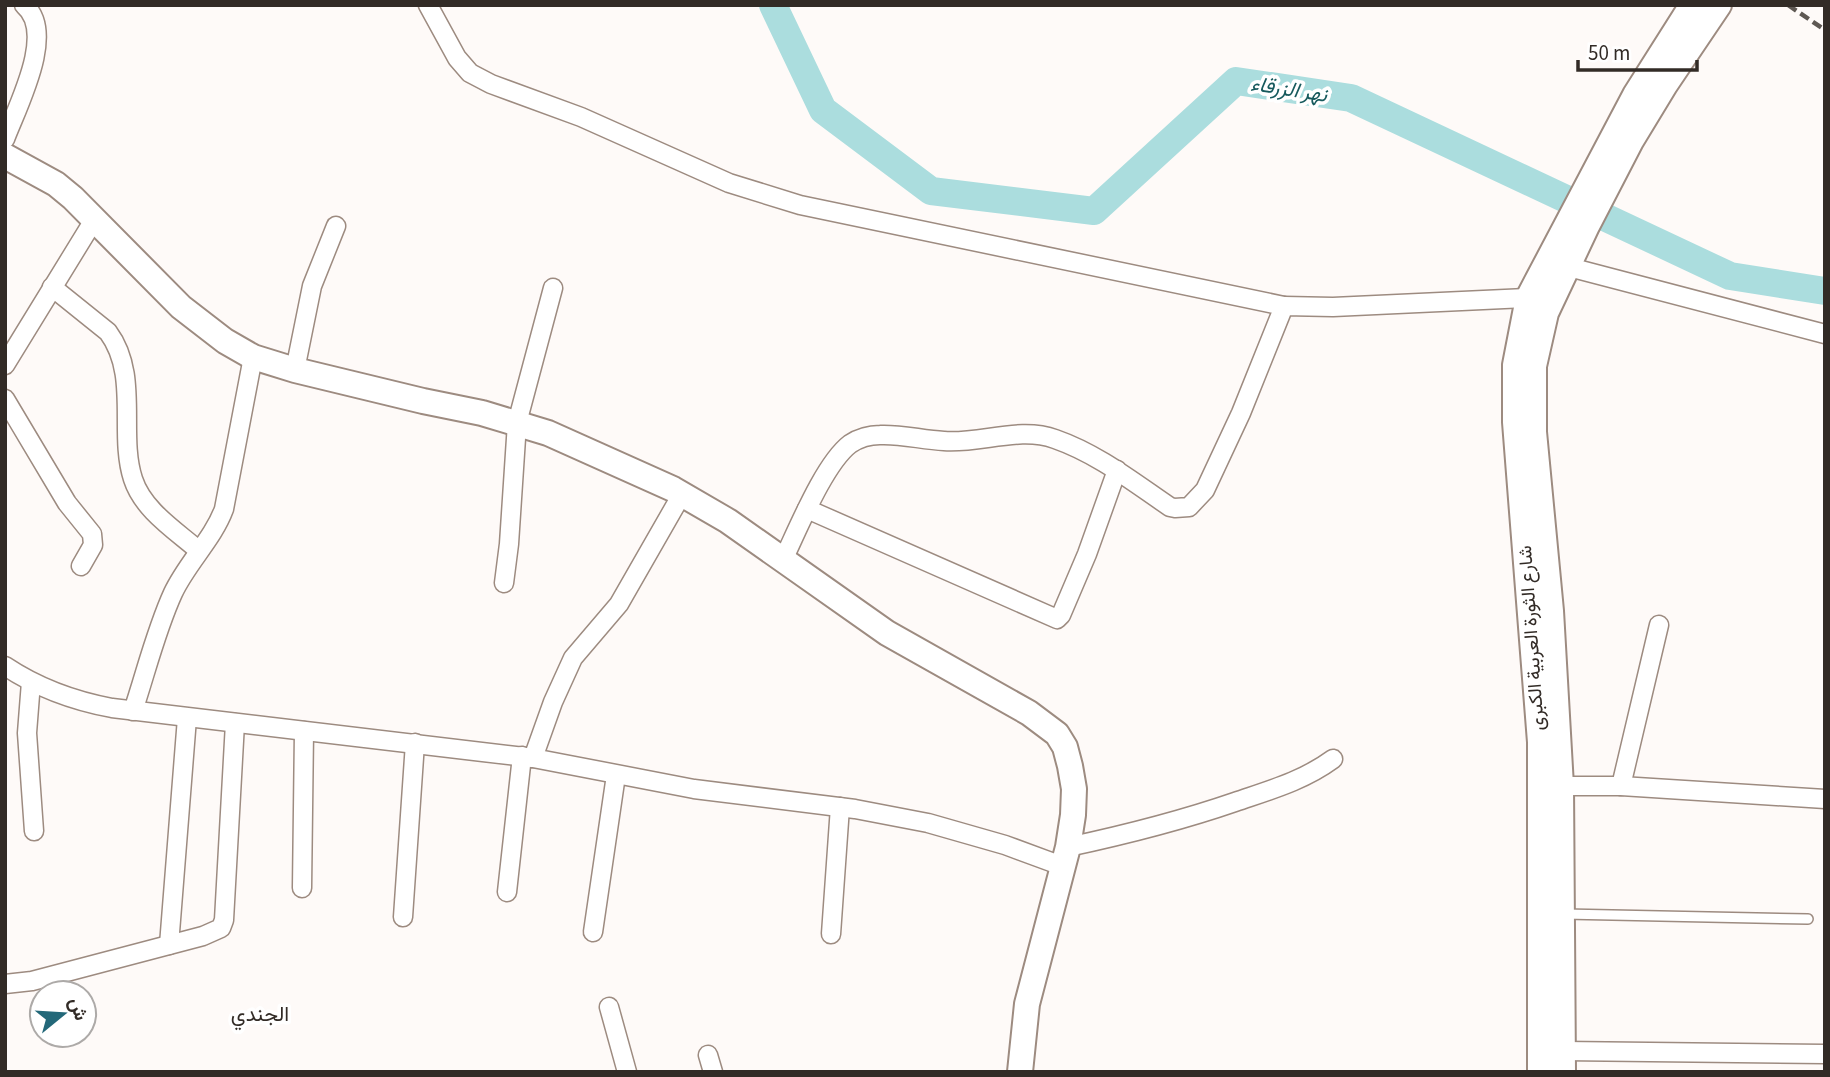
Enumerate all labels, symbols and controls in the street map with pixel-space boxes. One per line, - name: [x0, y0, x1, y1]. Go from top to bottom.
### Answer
- scale bar: [1578, 28, 1697, 72]
- text: 50 m: [1588, 38, 1630, 68]
- water label: نهر الزرقاء: [1249, 68, 1330, 110]
- street label: شارع الثورة العربية الكبرى: [1512, 545, 1552, 731]
- north arrow: [28, 979, 98, 1049]
- text: ش: [61, 994, 94, 1024]
- district label: الجندي: [231, 999, 289, 1031]

